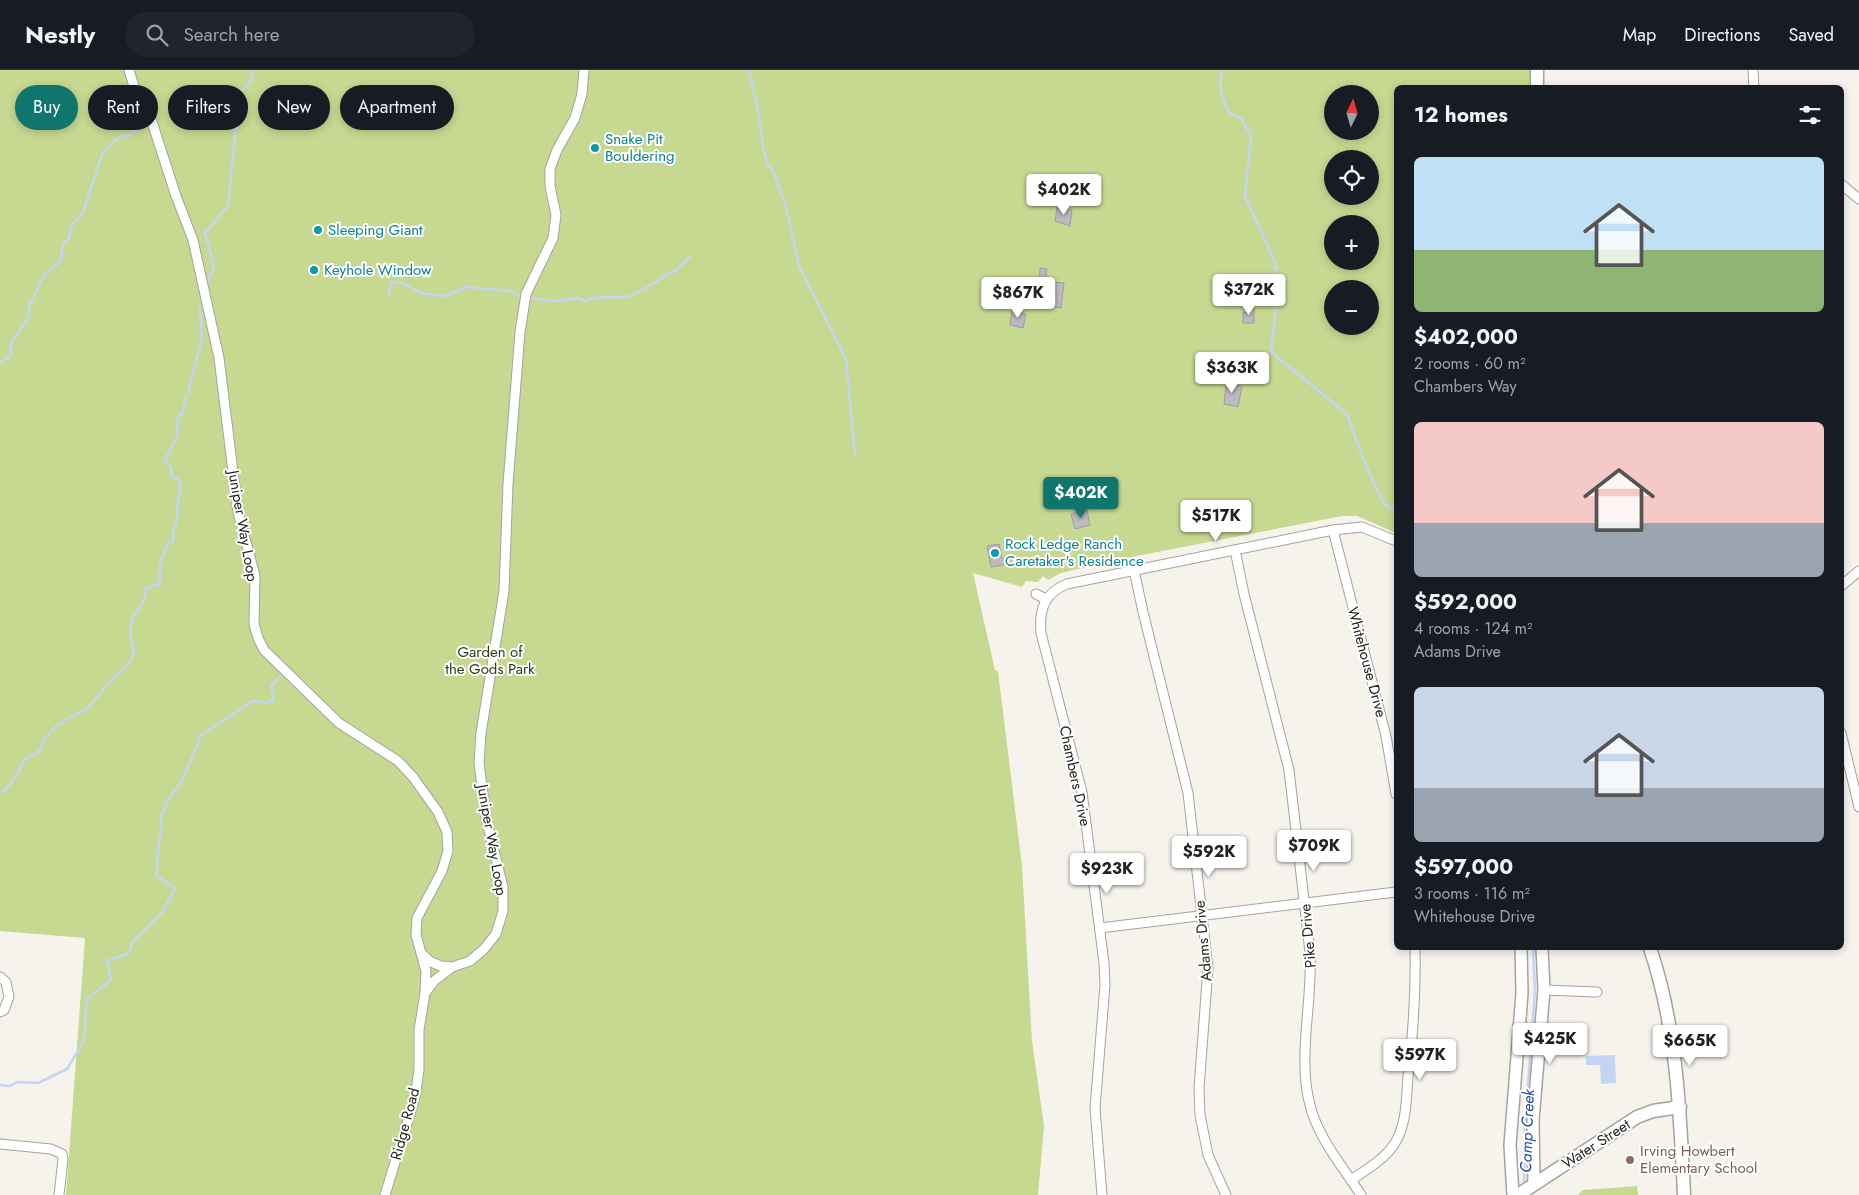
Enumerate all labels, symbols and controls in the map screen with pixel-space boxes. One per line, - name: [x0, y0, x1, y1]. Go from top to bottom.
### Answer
- search box: [125, 12, 475, 57]
- text: Nestly: [25, 17, 95, 52]
- icon: search: [143, 21, 171, 49]
- text: Search here: [183, 21, 279, 48]
- text: Map: [1623, 22, 1656, 48]
- text: Directions: [1684, 22, 1760, 48]
- text: Saved: [1788, 22, 1834, 48]
- chip: Buy: [15, 85, 78, 130]
- chip: Rent: [88, 85, 158, 130]
- chip: Filters: [168, 85, 248, 130]
- chip: New: [258, 85, 330, 130]
- chip: Apartment: [340, 85, 454, 130]
- north arrow: [1324, 85, 1379, 140]
- map controls: [1324, 85, 1379, 335]
- text: 12 homes: [1414, 100, 1508, 130]
- icon: filters: [1796, 101, 1824, 129]
- place label: Snake Pit Bouldering: [605, 128, 675, 167]
- marker: Snake Pit Bouldering: [589, 142, 601, 154]
- button: locate: [1324, 150, 1379, 205]
- pin: $402K: [1029, 174, 1099, 216]
- text: $402K: [1037, 178, 1091, 201]
- icon: home: [1574, 190, 1664, 280]
- button: +: [1324, 215, 1379, 270]
- place label: Sleeping Giant: [328, 219, 423, 241]
- marker: Sleeping Giant: [312, 224, 324, 236]
- place label: Keyhole Window: [324, 259, 432, 281]
- marker: Keyhole Window: [308, 264, 320, 276]
- pin: $372K: [1214, 274, 1284, 316]
- pin: $867K: [983, 276, 1053, 319]
- text: $372K: [1224, 278, 1274, 301]
- button: −: [1324, 280, 1379, 335]
- text: $867K: [992, 281, 1044, 304]
- text: $402,000: [1414, 322, 1518, 352]
- pin: $363K: [1197, 352, 1267, 394]
- text: 2 rooms · 60 m²: [1414, 352, 1526, 375]
- text: $363K: [1206, 356, 1258, 379]
- text: Chambers Way: [1414, 375, 1517, 398]
- icon: home: [1574, 455, 1664, 545]
- street label: Juniper Way Loop: [222, 467, 264, 584]
- pin: $402K: [1046, 476, 1116, 519]
- text: $402K: [1054, 481, 1108, 504]
- pin: $517K: [1181, 500, 1251, 542]
- text: $517K: [1191, 504, 1241, 527]
- place label: Rock Ledge Ranch Caretaker's Residence: [1005, 533, 1144, 572]
- marker: Rock Ledge Ranch Caretaker's Residence: [989, 547, 1001, 559]
- text: $592,000: [1414, 587, 1517, 617]
- street label: Whitehouse Drive: [1342, 604, 1392, 720]
- text: 4 rooms · 124 m²: [1414, 617, 1533, 640]
- text: Adams Drive: [1414, 640, 1501, 663]
- park label: Garden of the Gods Park: [445, 641, 535, 680]
- icon: home: [1574, 720, 1664, 810]
- street label: Chambers Drive: [1054, 724, 1096, 829]
- street label: Juniper Way Loop: [471, 781, 513, 898]
- pin: $709K: [1279, 830, 1349, 872]
- text: $709K: [1288, 834, 1340, 857]
- pin: $592K: [1174, 836, 1244, 878]
- text: $592K: [1183, 840, 1235, 863]
- pin: $923K: [1072, 852, 1142, 895]
- text: $597,000: [1414, 852, 1513, 882]
- text: $923K: [1081, 857, 1133, 880]
- text: 3 rooms · 116 m²: [1414, 882, 1530, 905]
- street label: Adams Drive: [1188, 899, 1217, 982]
- street label: Pike Drive: [1294, 903, 1322, 969]
- text: Whitehouse Drive: [1414, 905, 1535, 928]
- pin: $425K: [1515, 1022, 1585, 1065]
- pin: $665K: [1655, 1024, 1725, 1067]
- text: $425K: [1523, 1027, 1577, 1050]
- text: $665K: [1664, 1029, 1716, 1052]
- pin: $597K: [1385, 1038, 1455, 1081]
- text: $597K: [1394, 1043, 1446, 1066]
- street label: Ridge Road: [385, 1085, 425, 1163]
- water label: Camp Creek: [1514, 1088, 1540, 1173]
- street label: Water Street: [1558, 1114, 1635, 1174]
- place label: Irving Howbert Elementary School: [1640, 1140, 1757, 1179]
- marker: Irving Howbert Elementary School: [1624, 1154, 1636, 1166]

